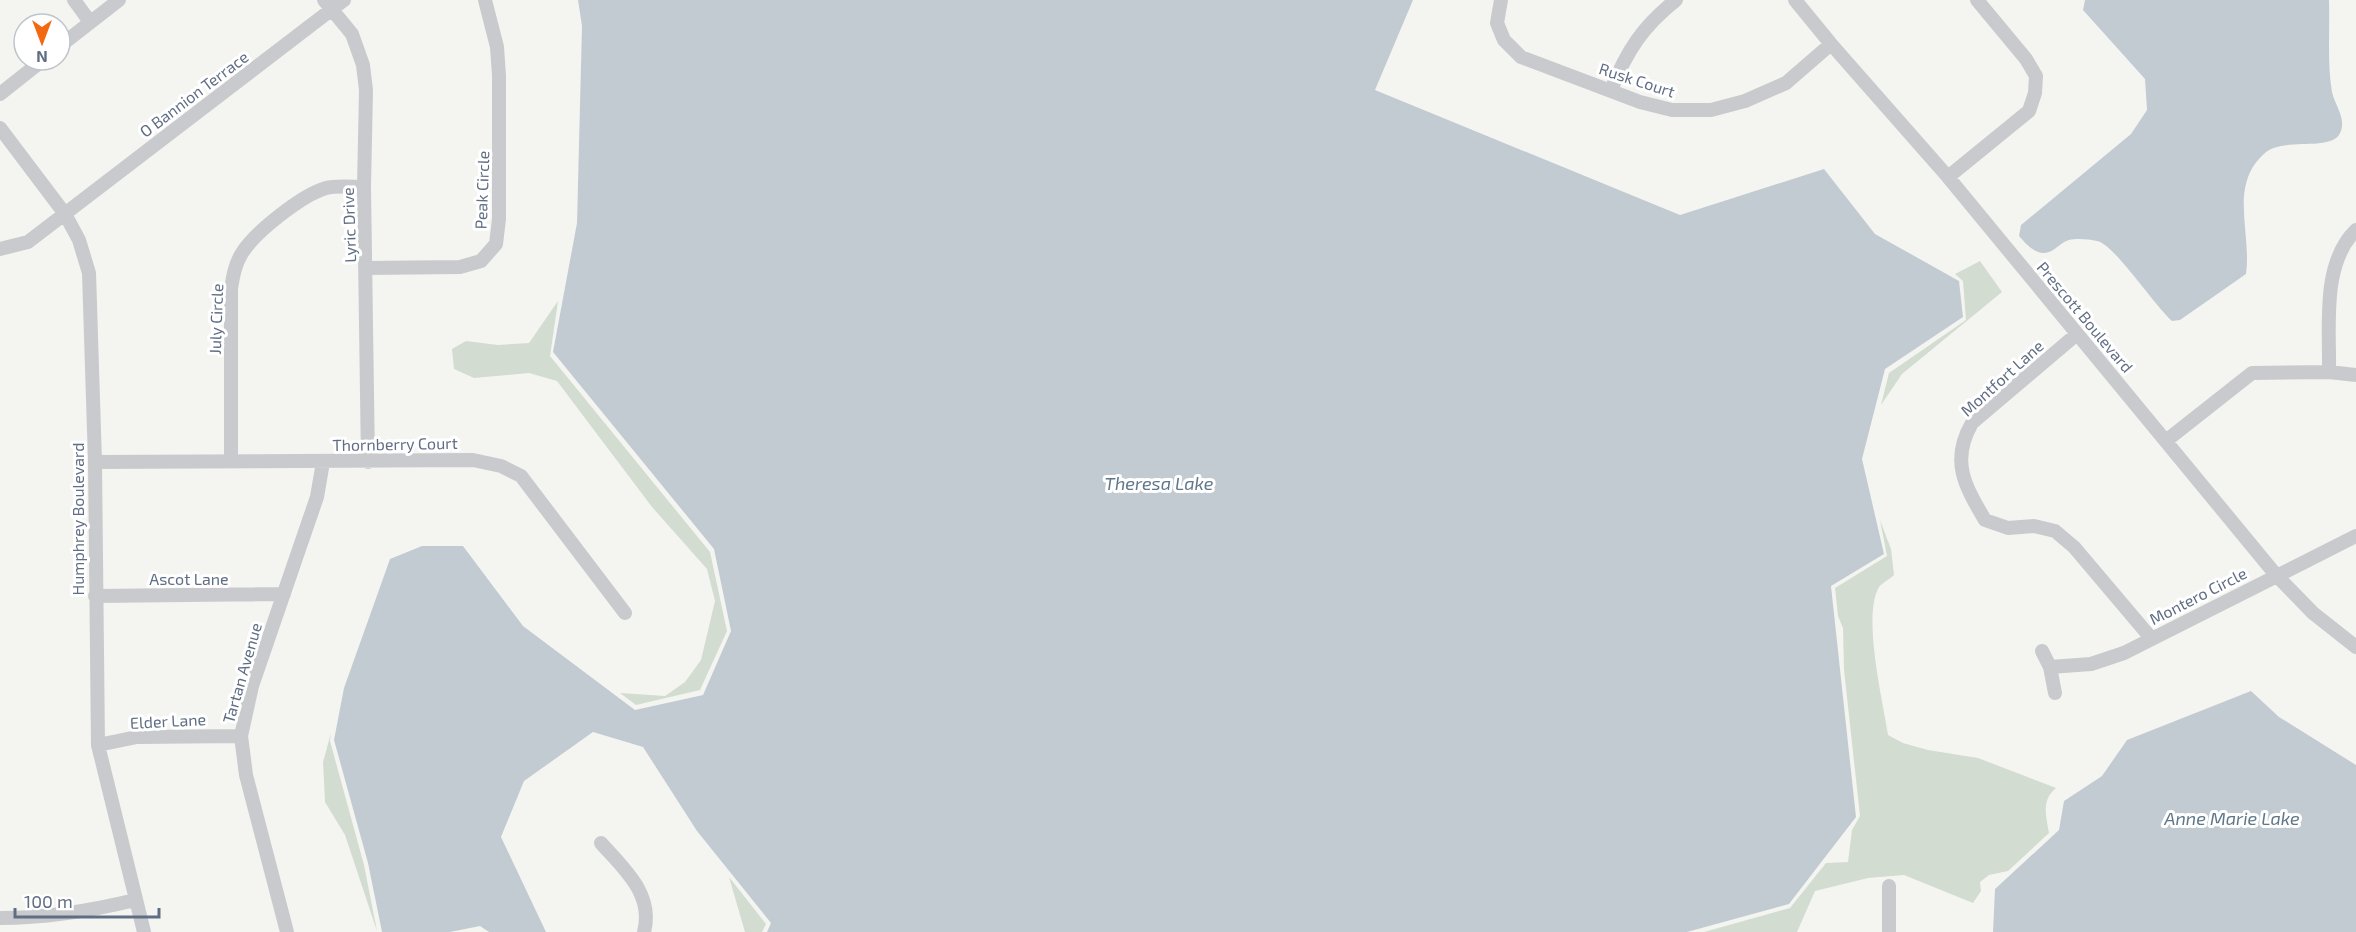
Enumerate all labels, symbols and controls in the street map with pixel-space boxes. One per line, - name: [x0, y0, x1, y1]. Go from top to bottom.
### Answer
- north arrow: [12, 12, 72, 72]
- street label: O Bannion Terrace: [136, 47, 252, 141]
- text: N: [36, 48, 48, 67]
- street label: Rusk Court: [1597, 58, 1677, 101]
- street label: Peak Circle: [471, 150, 492, 230]
- street label: Lyric Drive: [338, 187, 359, 263]
- street label: Prescott Boulevard: [2033, 257, 2137, 376]
- street label: July Circle: [205, 283, 226, 355]
- street label: Montfort Lane: [1956, 336, 2047, 420]
- street label: Thornberry Court: [332, 433, 458, 454]
- street label: Humphrey Boulevard: [68, 443, 87, 595]
- water label: Theresa Lake: [1105, 472, 1214, 494]
- street label: Montero Circle: [2146, 563, 2250, 628]
- street label: Ascot Lane: [149, 569, 229, 588]
- street label: Tartan Avenue: [218, 620, 265, 725]
- street label: Elder Lane: [130, 709, 206, 732]
- water label: Anne Marie Lake: [2163, 807, 2300, 829]
- scale bar: [15, 881, 159, 919]
- text: 100 m: [24, 890, 73, 912]

